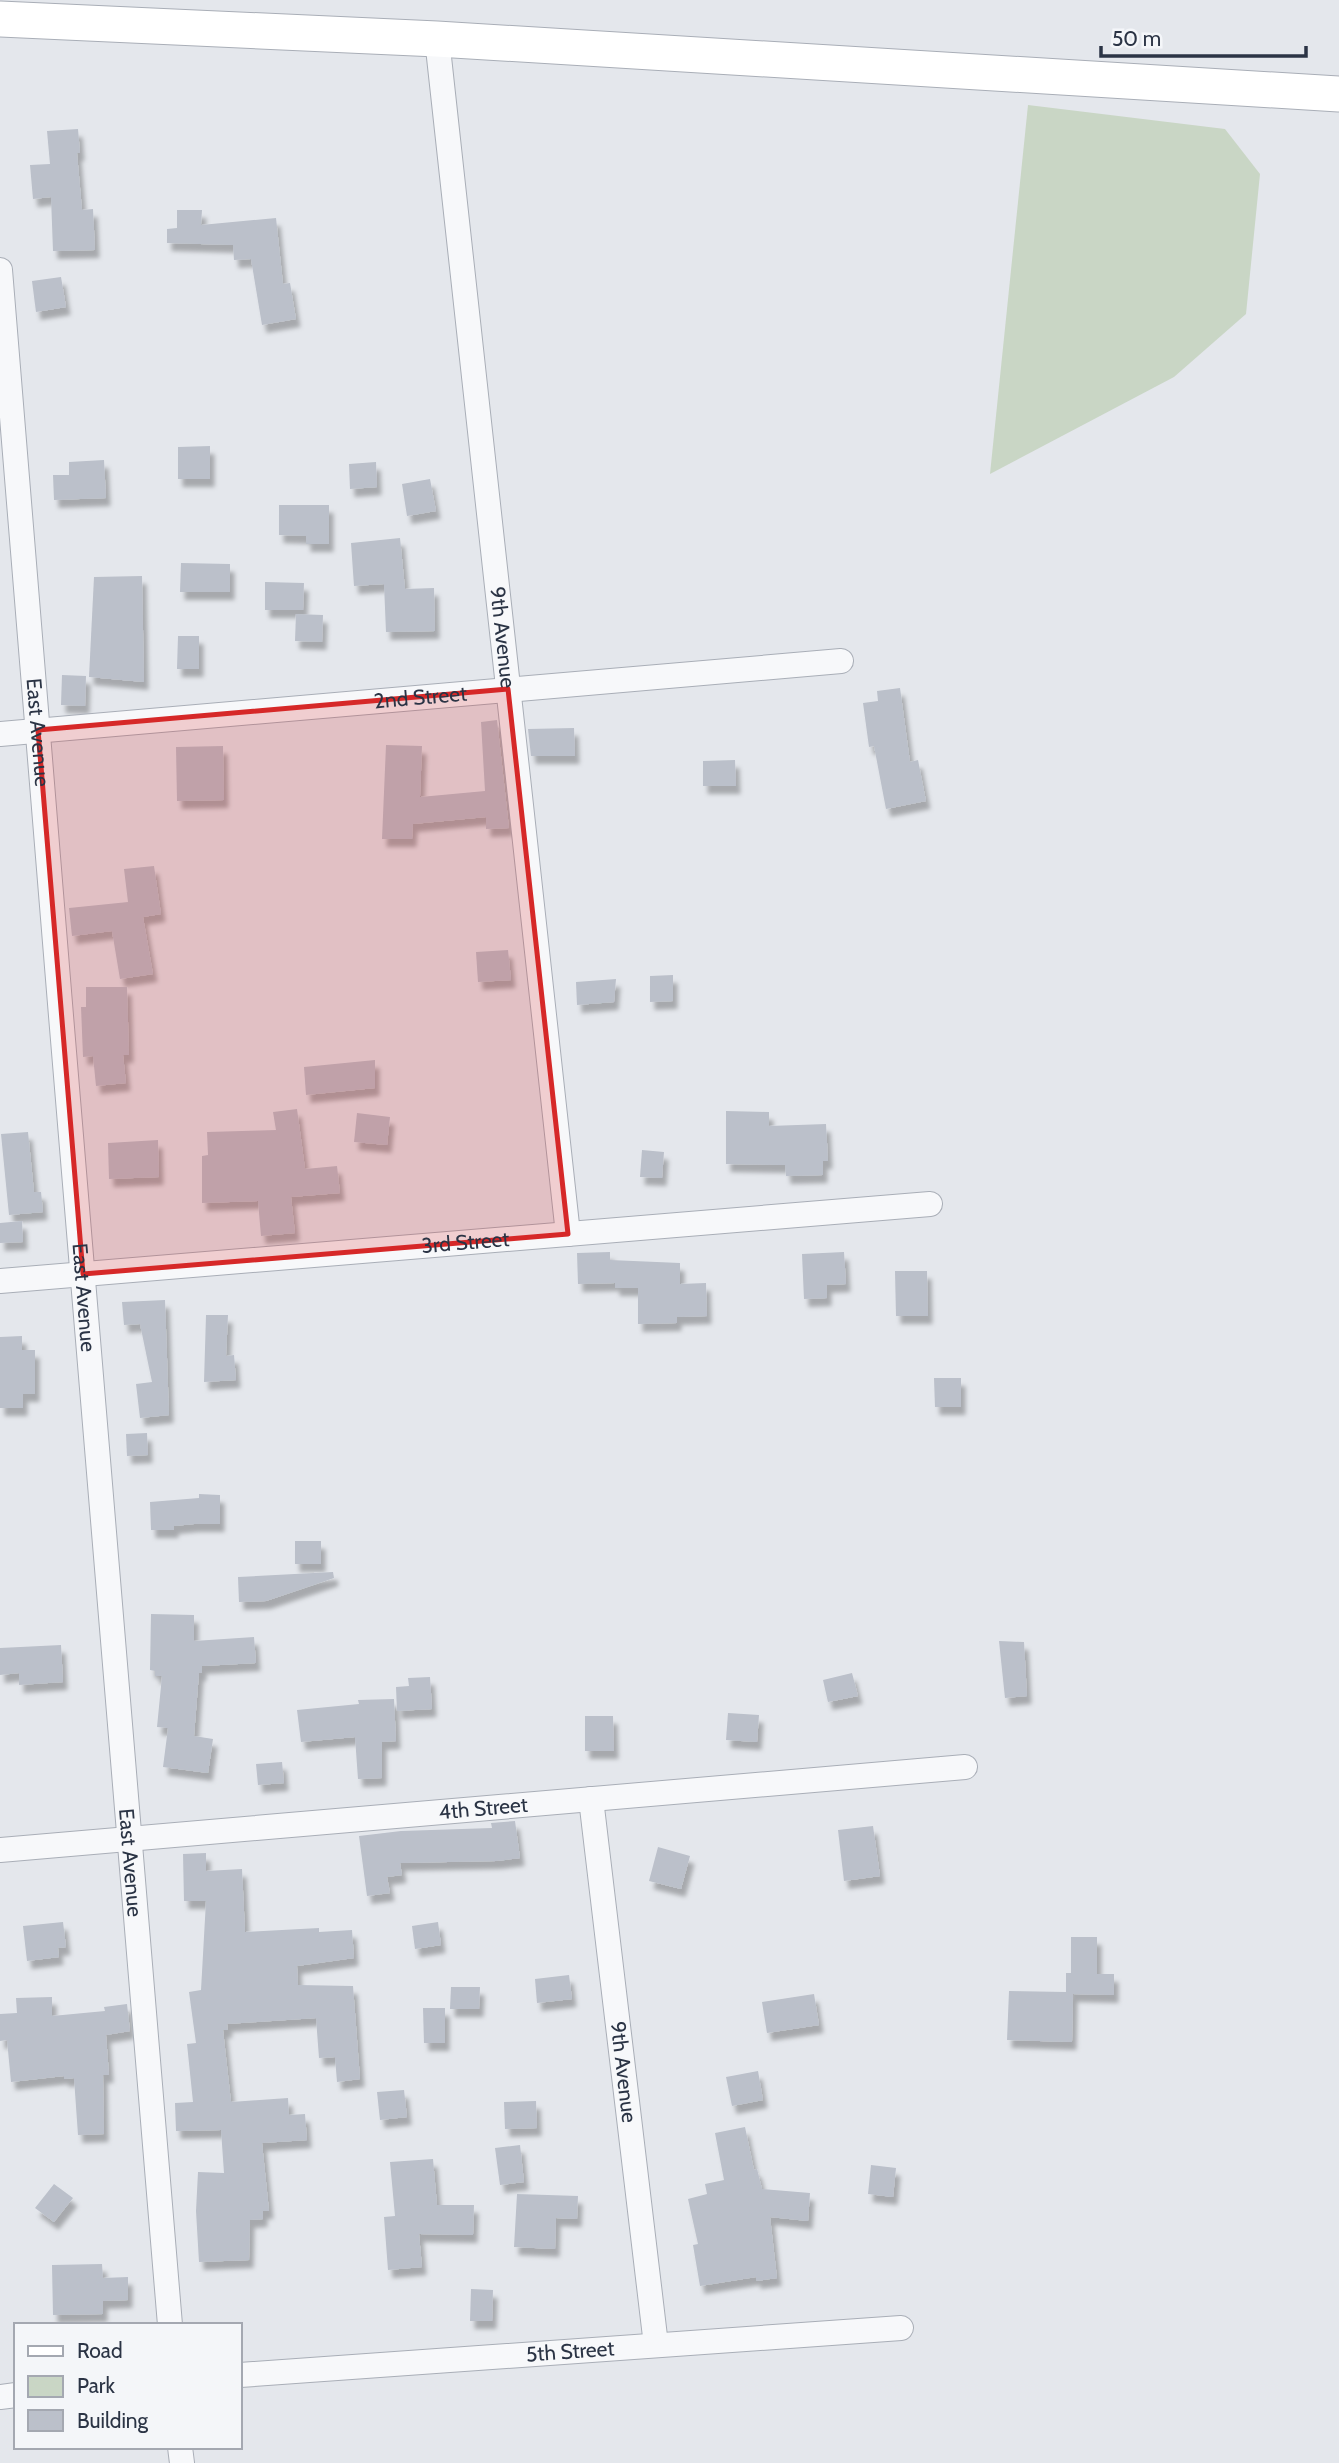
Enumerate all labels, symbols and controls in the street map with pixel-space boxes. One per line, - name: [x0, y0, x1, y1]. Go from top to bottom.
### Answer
- scale bar: [1101, 14, 1306, 58]
- text: 50 m: [1112, 26, 1161, 51]
- street label: 9th Avenue: [485, 585, 521, 690]
- street label: East Avenue: [22, 677, 55, 788]
- street label: 2nd Street: [373, 681, 468, 713]
- street label: 3rd Street: [420, 1226, 510, 1258]
- street label: East Avenue: [68, 1242, 101, 1353]
- street label: 4th Street: [438, 1792, 529, 1824]
- street label: East Avenue: [114, 1807, 148, 1918]
- street label: 9th Avenue: [606, 2020, 642, 2124]
- legend: [14, 2323, 242, 2449]
- street label: 5th Street: [525, 2335, 615, 2367]
- text: Road: [77, 2338, 123, 2363]
- text: Park: [77, 2373, 115, 2398]
- text: Building: [77, 2408, 149, 2433]

